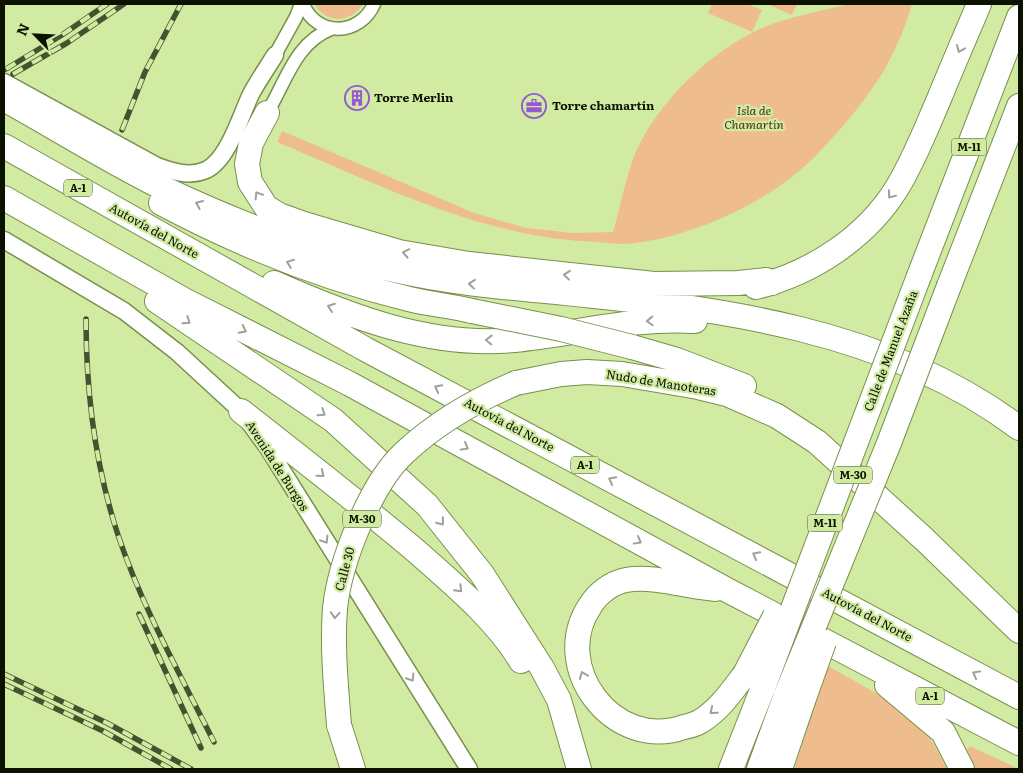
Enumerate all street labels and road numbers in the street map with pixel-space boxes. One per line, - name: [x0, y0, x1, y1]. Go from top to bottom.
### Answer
- road number: M-11: [952, 138, 986, 156]
- road number: A-1: [64, 180, 92, 197]
- street label: Autovía del Norte: [106, 198, 203, 262]
- street label: Calle de Manuel Azaña: [859, 287, 922, 414]
- street label: Nudo de Manoteras: [605, 364, 718, 400]
- street label: Autovía del Norte: [461, 393, 558, 456]
- street label: Avenida de Burgos: [242, 417, 314, 515]
- road number: A-1: [571, 456, 599, 474]
- road number: M-30: [834, 466, 872, 484]
- road number: M-30: [343, 510, 381, 528]
- road number: M-11: [808, 514, 842, 532]
- street label: Calle 30: [330, 545, 359, 593]
- street label: Autovía del Norte: [819, 583, 916, 646]
- road number: A-1: [916, 688, 944, 704]

